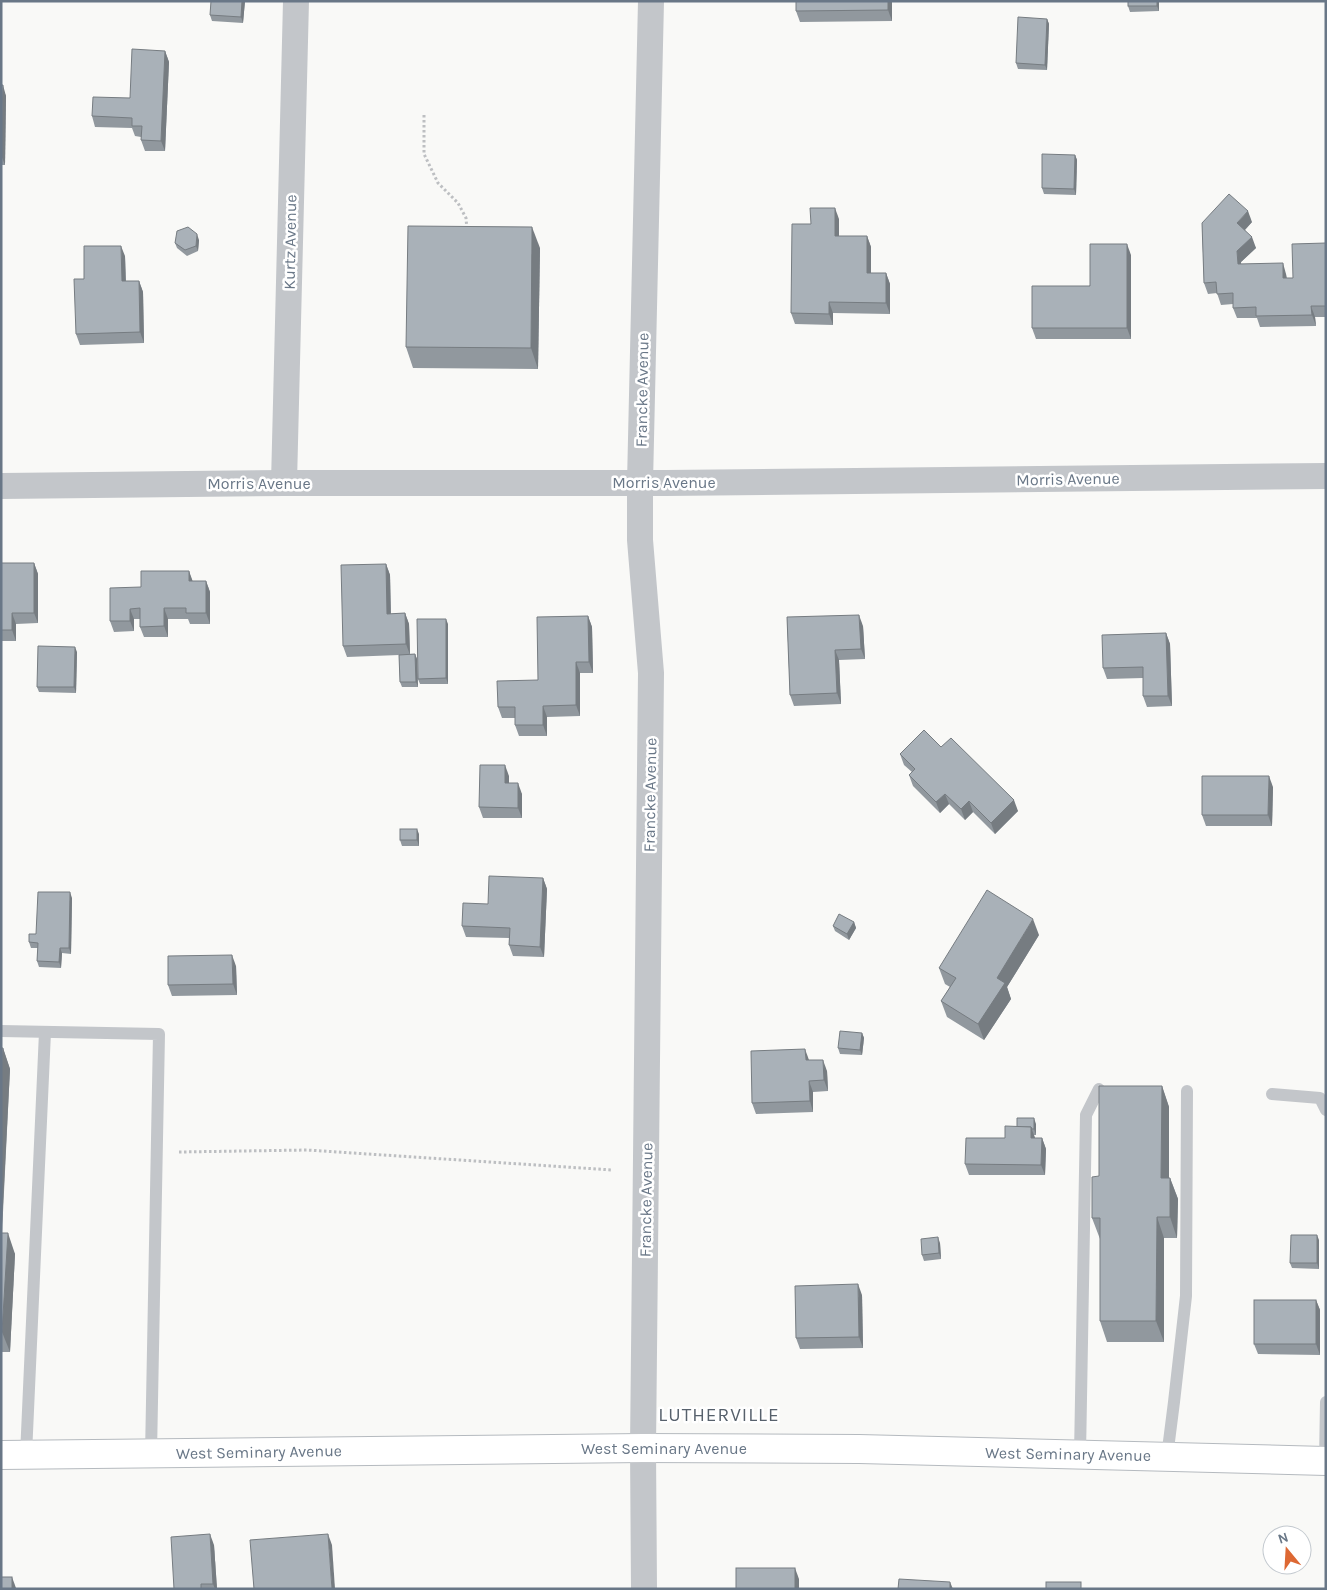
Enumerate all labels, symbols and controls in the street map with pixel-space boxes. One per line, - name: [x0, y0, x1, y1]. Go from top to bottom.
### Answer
- street label: Kurtz Avenue: [280, 194, 300, 290]
- street label: Francke Avenue: [632, 333, 652, 447]
- street label: Morris Avenue: [1016, 469, 1120, 489]
- street label: Morris Avenue: [612, 473, 716, 492]
- street label: Morris Avenue: [207, 474, 311, 493]
- street label: Francke Avenue: [640, 738, 660, 852]
- street label: Francke Avenue: [636, 1143, 656, 1257]
- district label: LUTHERVILLE: [658, 1404, 780, 1426]
- street label: West Seminary Avenue: [581, 1439, 747, 1458]
- street label: West Seminary Avenue: [176, 1441, 342, 1463]
- street label: West Seminary Avenue: [985, 1443, 1151, 1465]
- north arrow: [1262, 1525, 1312, 1575]
- text: N: [1276, 1528, 1291, 1548]

